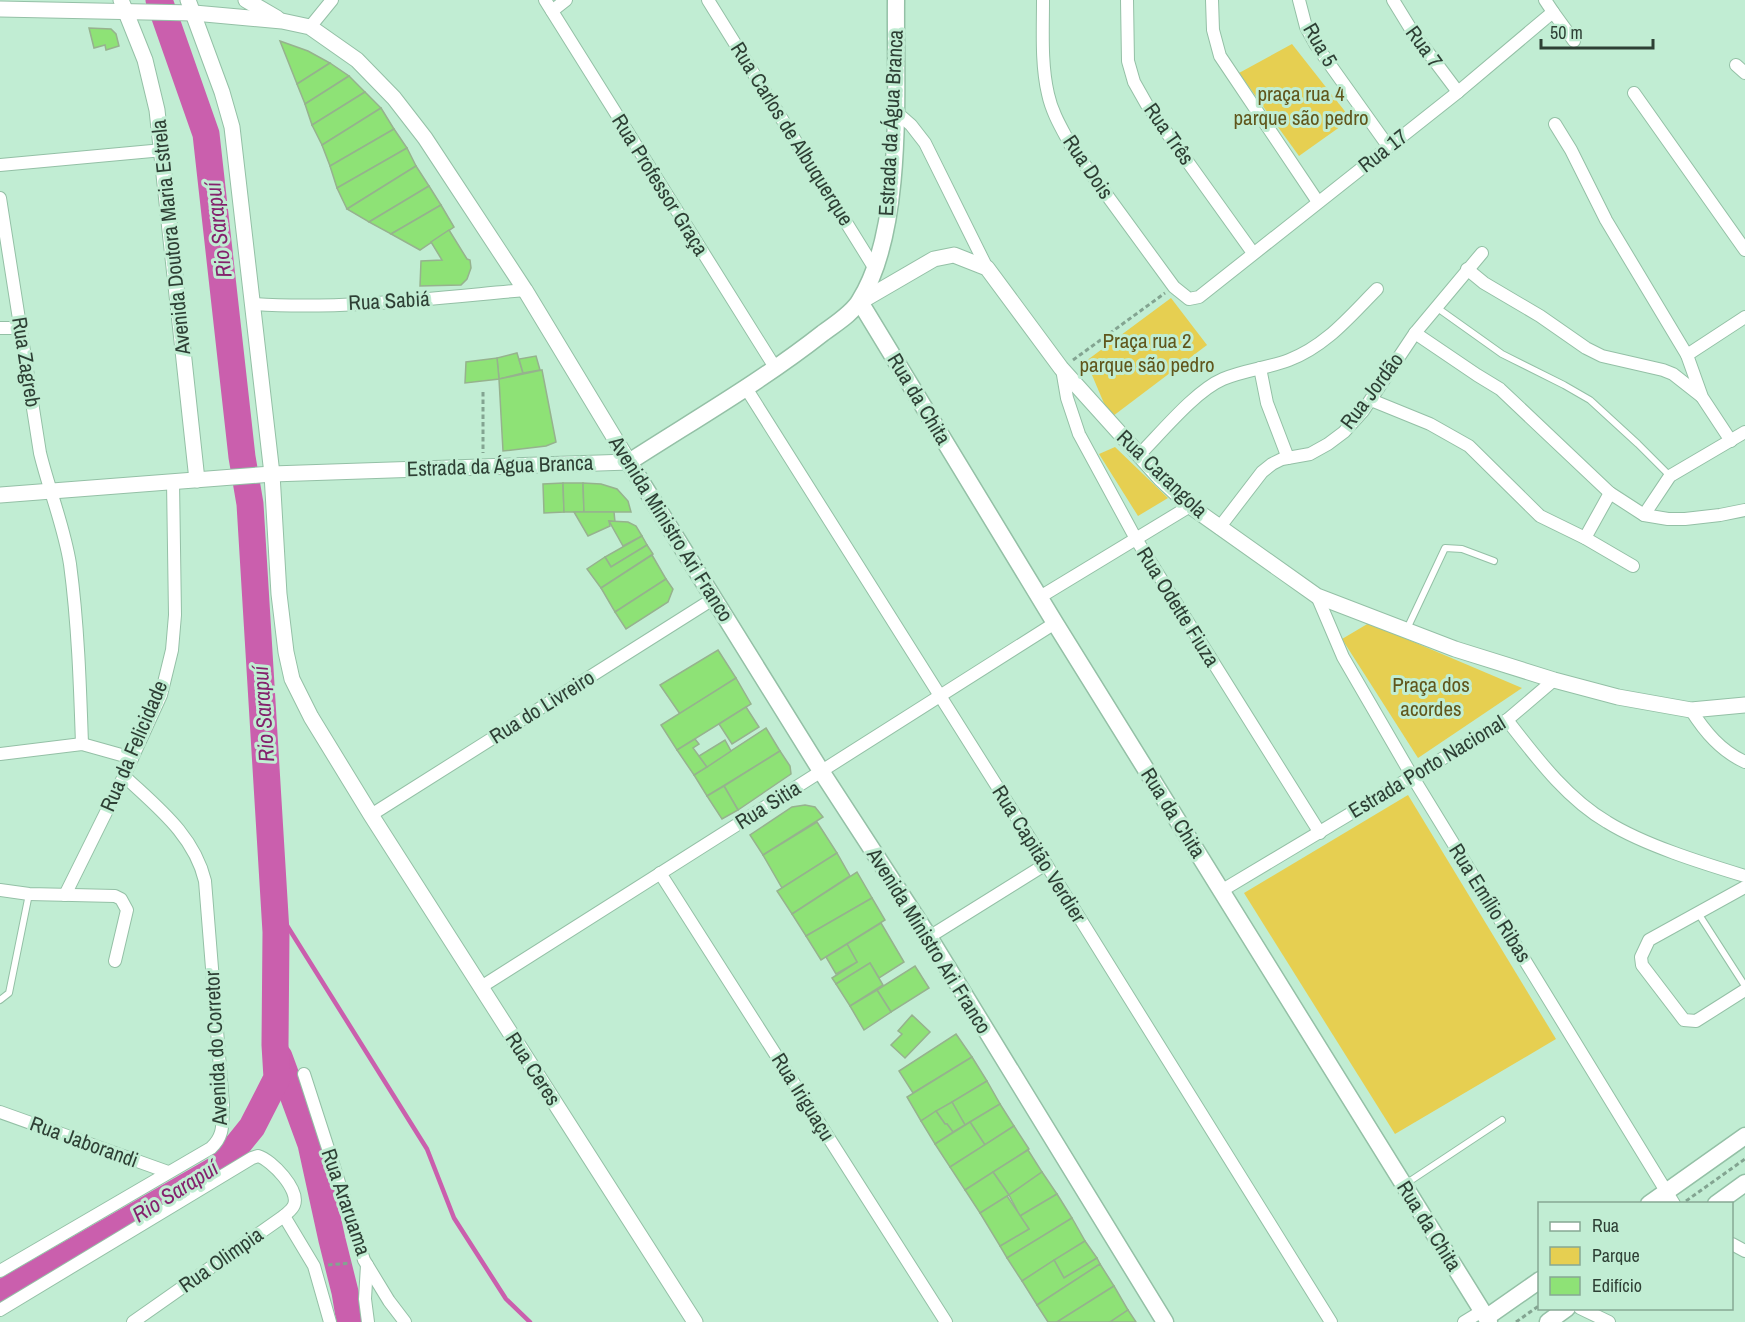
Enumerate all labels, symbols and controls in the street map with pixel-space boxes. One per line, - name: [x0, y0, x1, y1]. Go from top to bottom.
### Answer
- scale bar: [1541, 12, 1654, 50]
- street label: Rua 5: [1296, 18, 1344, 72]
- street label: Rua 7: [1399, 20, 1450, 74]
- text: 50 m: [1550, 20, 1583, 45]
- street label: Estrada da Água Branca: [871, 29, 910, 217]
- street label: Rua Carlos de Albuquerque: [724, 36, 861, 231]
- park label: praça rua 4 parque são pedro: [1234, 79, 1369, 132]
- street label: Rua Três: [1137, 97, 1201, 171]
- street label: Rua Professor Graça: [605, 108, 716, 261]
- street label: Avenida Doutora Maria Estrela: [144, 118, 197, 357]
- street label: Rua 17: [1352, 122, 1413, 179]
- street label: Rua Dois: [1056, 129, 1121, 205]
- water label: Rio Sarapuí: [197, 178, 239, 280]
- street label: Rua Sabiá: [348, 284, 431, 317]
- street label: Rua Zagreb: [5, 315, 48, 409]
- park label: Praça rua 2 parque são pedro: [1080, 326, 1215, 379]
- street label: Rua Jordão: [1333, 346, 1410, 435]
- street label: Rua da Chita: [881, 348, 958, 450]
- street label: Rua Carangola: [1111, 423, 1214, 525]
- street label: Avenida Ministro Ari Franco: [602, 429, 740, 627]
- street label: Estrada da Água Branca: [406, 448, 594, 483]
- street label: Rua Odette Fiuza: [1130, 541, 1227, 672]
- water label: Rio Sarapuí: [245, 663, 281, 763]
- street label: Rua do Livreiro: [484, 663, 600, 750]
- park label: Praça dos acordes: [1392, 670, 1470, 723]
- street label: Rua da Felicidade: [93, 676, 174, 816]
- street label: Estrada Porto Nacional: [1343, 708, 1511, 825]
- street label: Rua da Chita: [1134, 762, 1213, 864]
- street label: Rua Sitia: [730, 773, 806, 836]
- street label: Rua Capitão Verdier: [986, 779, 1093, 928]
- street label: Rua Emílio Ribas: [1442, 838, 1538, 968]
- street label: Avenida Ministro Ari Franco: [860, 841, 998, 1039]
- street label: Avenida do Corretor: [197, 970, 234, 1127]
- street label: Rua Ceres: [499, 1026, 568, 1111]
- street label: Rua Iriguaçu: [765, 1047, 842, 1146]
- street label: Rua Jaborandi: [26, 1109, 142, 1174]
- street label: Rua Araruama: [315, 1145, 378, 1259]
- water label: Rio Sarapuí: [126, 1152, 225, 1229]
- street label: Rua da Chita: [1390, 1175, 1469, 1277]
- legend: [1538, 1202, 1733, 1310]
- text: Rua: [1592, 1213, 1619, 1238]
- street label: Rua Olimpia: [173, 1220, 269, 1299]
- text: Parque: [1592, 1243, 1640, 1268]
- text: Edifício: [1592, 1273, 1642, 1298]

